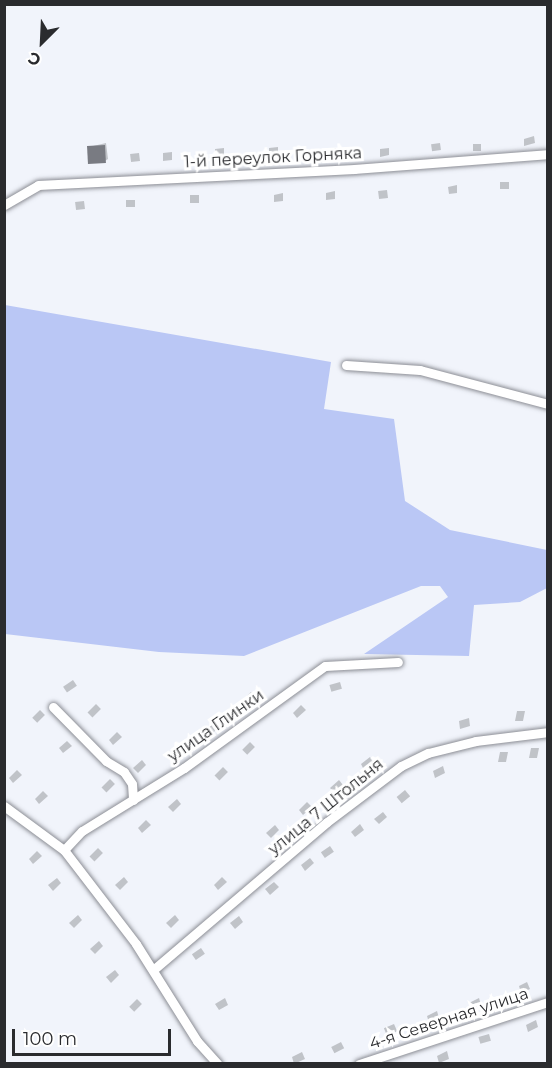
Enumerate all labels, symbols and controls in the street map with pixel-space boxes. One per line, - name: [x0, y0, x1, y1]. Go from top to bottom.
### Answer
- north arrow: [12, 12, 72, 72]
- text: С: [25, 48, 44, 70]
- street label: 1-й переулок Горняка: [184, 144, 362, 172]
- street label: улица Глинки: [164, 686, 268, 766]
- street label: улица 7 Штольня: [265, 755, 387, 859]
- street label: 4-я Северная улица: [367, 984, 531, 1054]
- scale bar: [15, 1017, 174, 1055]
- text: 100 m: [23, 1028, 77, 1050]

